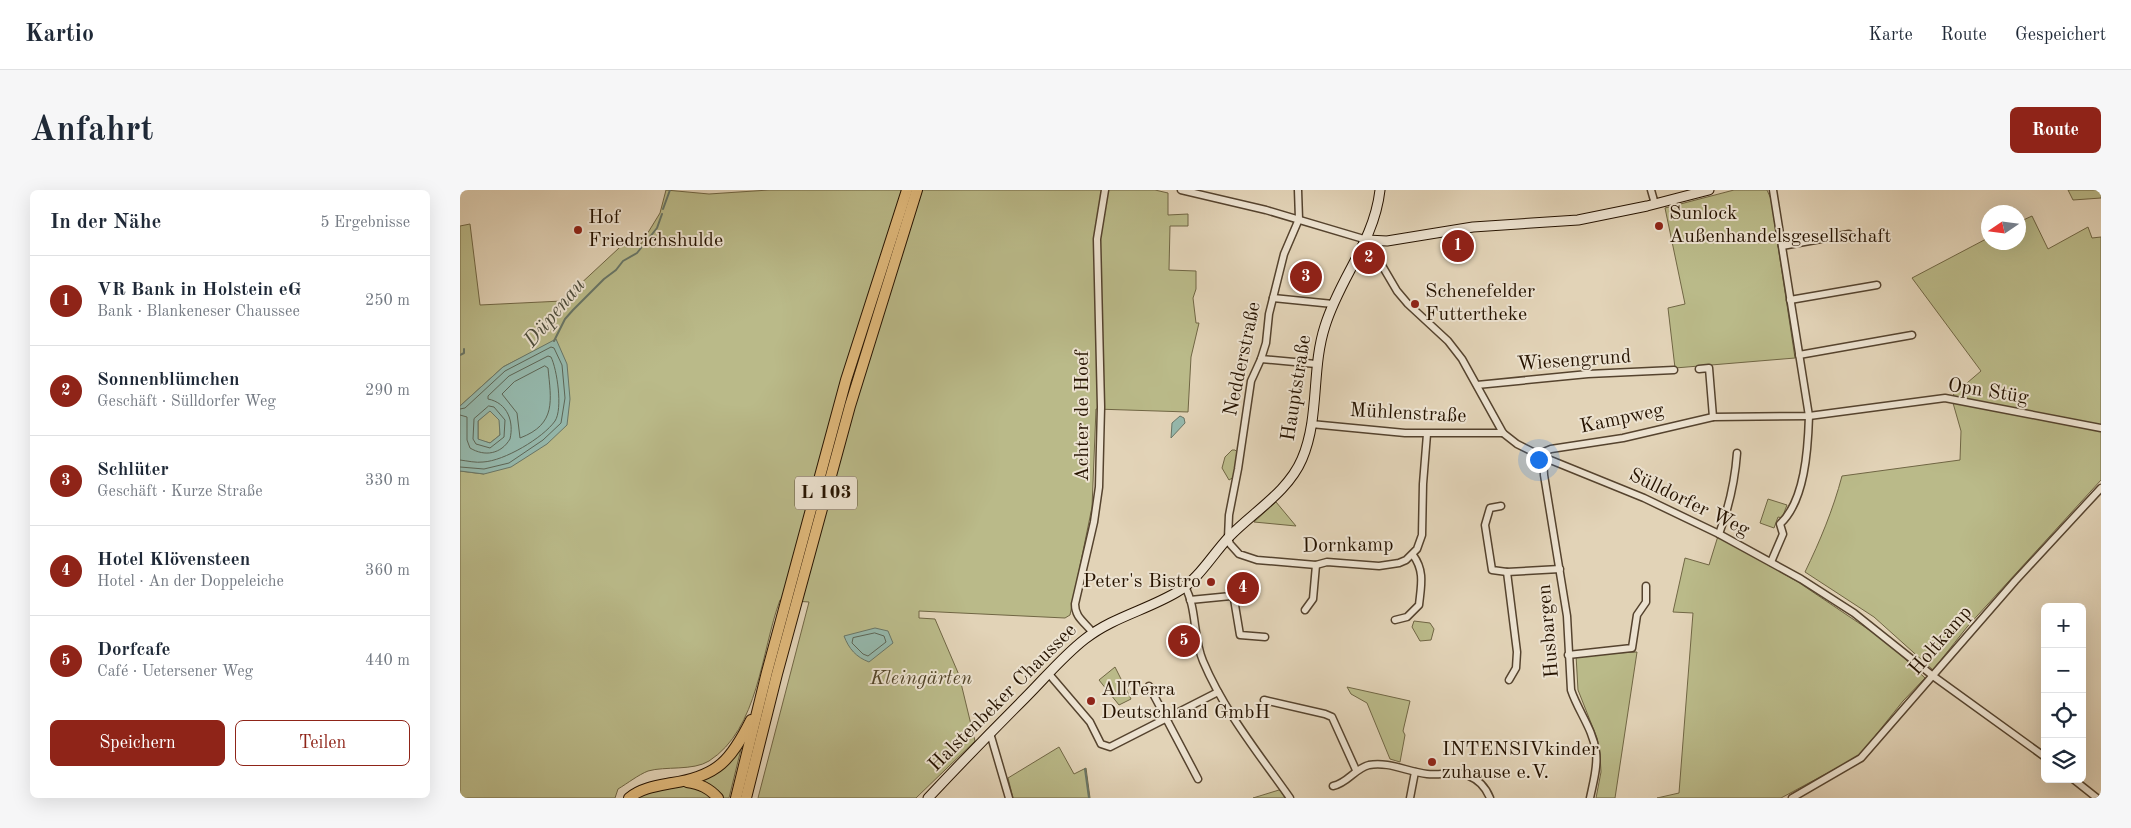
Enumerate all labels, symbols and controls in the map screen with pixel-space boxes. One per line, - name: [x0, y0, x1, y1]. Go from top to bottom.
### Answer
- text: Kartio: [25, 23, 94, 47]
- text: Karte: [1868, 26, 1913, 44]
- text: Route: [1941, 26, 1987, 44]
- text: Gespeichert: [2015, 26, 2106, 44]
- button: Route: [2010, 107, 2101, 153]
- text: Anfahrt: [30, 113, 153, 148]
- place label: Sunlock Außenhandelsgesellschaft: [1669, 204, 1891, 247]
- north arrow: [1981, 205, 2026, 250]
- place label: Hof Friedrichshulde: [588, 208, 723, 251]
- text: In der Nähe: [50, 212, 161, 233]
- text: 5 Ergebnisse: [320, 215, 410, 231]
- marker: Sunlock Außenhandelsgesellschaft: [1653, 220, 1665, 232]
- marker: Hof Friedrichshulde: [572, 224, 584, 236]
- pin: 1: [1442, 227, 1474, 265]
- pin: 2: [1353, 239, 1385, 277]
- pin: 3: [1290, 258, 1322, 296]
- water label: Düpenau: [520, 274, 590, 352]
- text: VR Bank in Holstein eG: [97, 281, 301, 300]
- place label: Schenefelder Futtertheke: [1425, 282, 1535, 325]
- text: 1: [61, 293, 71, 309]
- text: 250 m: [365, 293, 410, 309]
- marker: Schenefelder Futtertheke: [1409, 298, 1421, 310]
- street label: Nedderstraße: [1221, 300, 1265, 418]
- text: Bank · Blankeneser Chaussee: [97, 304, 300, 320]
- street label: Hauptstraße: [1279, 334, 1315, 442]
- street label: Wiesengrund: [1516, 347, 1632, 375]
- street label: Achter de Hoef: [1073, 349, 1093, 482]
- text: Sonnenblümchen: [97, 371, 240, 390]
- street label: Opn Stüg: [1946, 376, 2030, 408]
- text: 2: [61, 383, 71, 399]
- text: 290 m: [365, 383, 410, 399]
- text: Geschäft · Sülldorfer Weg: [97, 394, 276, 410]
- street label: Kampweg: [1578, 400, 1666, 438]
- street label: Mühlenstraße: [1349, 401, 1467, 427]
- your location: [1526, 447, 1552, 473]
- text: Schlüter: [97, 461, 169, 480]
- street label: Sülldorfer Weg: [1626, 465, 1753, 541]
- text: 3: [61, 473, 71, 489]
- text: 330 m: [365, 473, 410, 489]
- road number: L 103: [795, 476, 857, 510]
- text: Geschäft · Kurze Straße: [97, 484, 263, 500]
- street label: Dornkamp: [1302, 535, 1394, 557]
- text: Hotel Klövensteen: [97, 551, 250, 570]
- text: 4: [61, 563, 71, 579]
- text: 360 m: [365, 563, 410, 579]
- pin: 4: [1227, 569, 1259, 607]
- place label: Peter's Bistro: [1083, 572, 1201, 592]
- text: Hotel · An der Doppeleiche: [97, 574, 284, 590]
- marker: Peter's Bistro: [1205, 576, 1217, 588]
- street label: Husbargen: [1535, 583, 1563, 679]
- street label: Holtkamp: [1906, 603, 1976, 679]
- map controls: [2041, 603, 2086, 783]
- button: +: [2041, 603, 2086, 648]
- street label: Halstenbeker Chaussee: [925, 620, 1081, 776]
- pin: 5: [1168, 622, 1200, 660]
- text: Dorfcafe: [97, 641, 171, 660]
- button: −: [2041, 648, 2086, 693]
- text: 5: [61, 653, 71, 669]
- text: 440 m: [365, 653, 410, 669]
- text: Café · Uetersener Weg: [97, 664, 253, 680]
- park label: Kleingärten: [869, 669, 972, 689]
- place label: AllTerra Deutschland GmbH: [1101, 680, 1270, 723]
- button: locate: [2041, 693, 2086, 738]
- marker: AllTerra Deutschland GmbH: [1085, 695, 1097, 707]
- button: Speichern: [50, 720, 225, 766]
- button: Teilen: [235, 720, 410, 766]
- button: layers: [2041, 738, 2086, 783]
- place label: INTENSIVkinder zuhause e.V.: [1442, 740, 1599, 783]
- marker: INTENSIVkinder zuhause e.V.: [1426, 756, 1438, 768]

